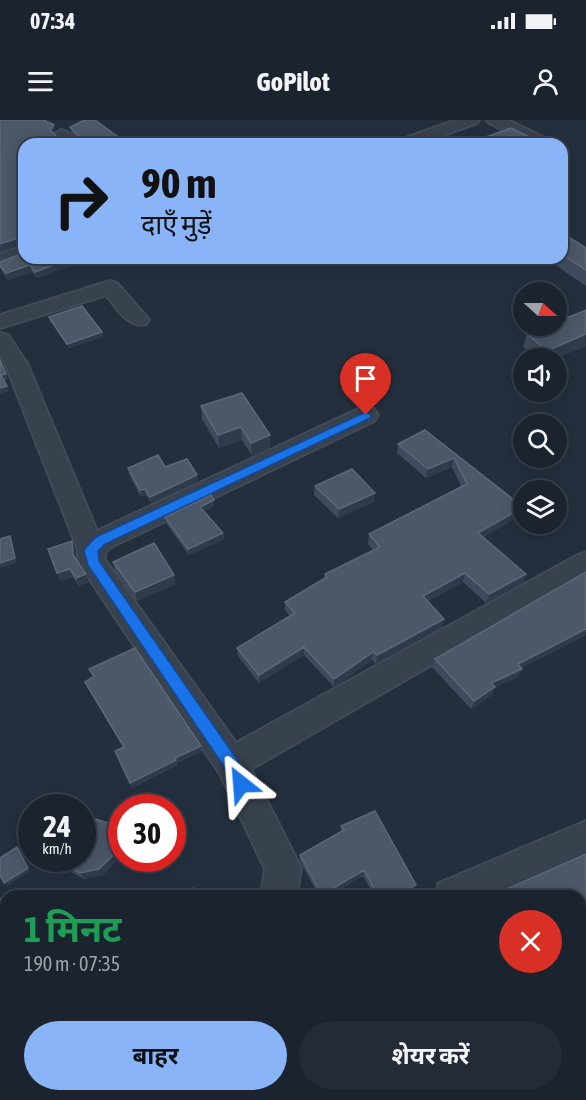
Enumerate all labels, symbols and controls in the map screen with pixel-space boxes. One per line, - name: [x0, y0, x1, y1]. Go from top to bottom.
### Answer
- text: 07:34: [30, 8, 75, 34]
- icon: menu: [24, 65, 57, 98]
- icon: person: [529, 65, 562, 98]
- text: GoPilot: [256, 66, 330, 97]
- text: 90 m: [141, 159, 216, 207]
- icon: right: [42, 162, 120, 240]
- text: दाएँ मुड़ें: [141, 209, 212, 240]
- north arrow: [513, 282, 567, 336]
- map controls: [513, 282, 567, 534]
- button: sound: [513, 348, 567, 402]
- pin: [340, 353, 391, 415]
- icon: arrive: [349, 362, 382, 395]
- button: search: [513, 414, 567, 468]
- button: layers: [513, 480, 567, 534]
- position arrow: [209, 752, 273, 816]
- speed limit sign: 30: [108, 794, 186, 872]
- text: 24: [43, 809, 71, 843]
- text: km/h: [42, 840, 72, 857]
- text: 1 मिनट: [24, 908, 121, 950]
- button: close: [499, 910, 562, 973]
- text: 190 m · 07:35: [24, 952, 120, 975]
- button: बाहर: [24, 1021, 287, 1090]
- button: शेयर करें: [299, 1021, 562, 1090]

